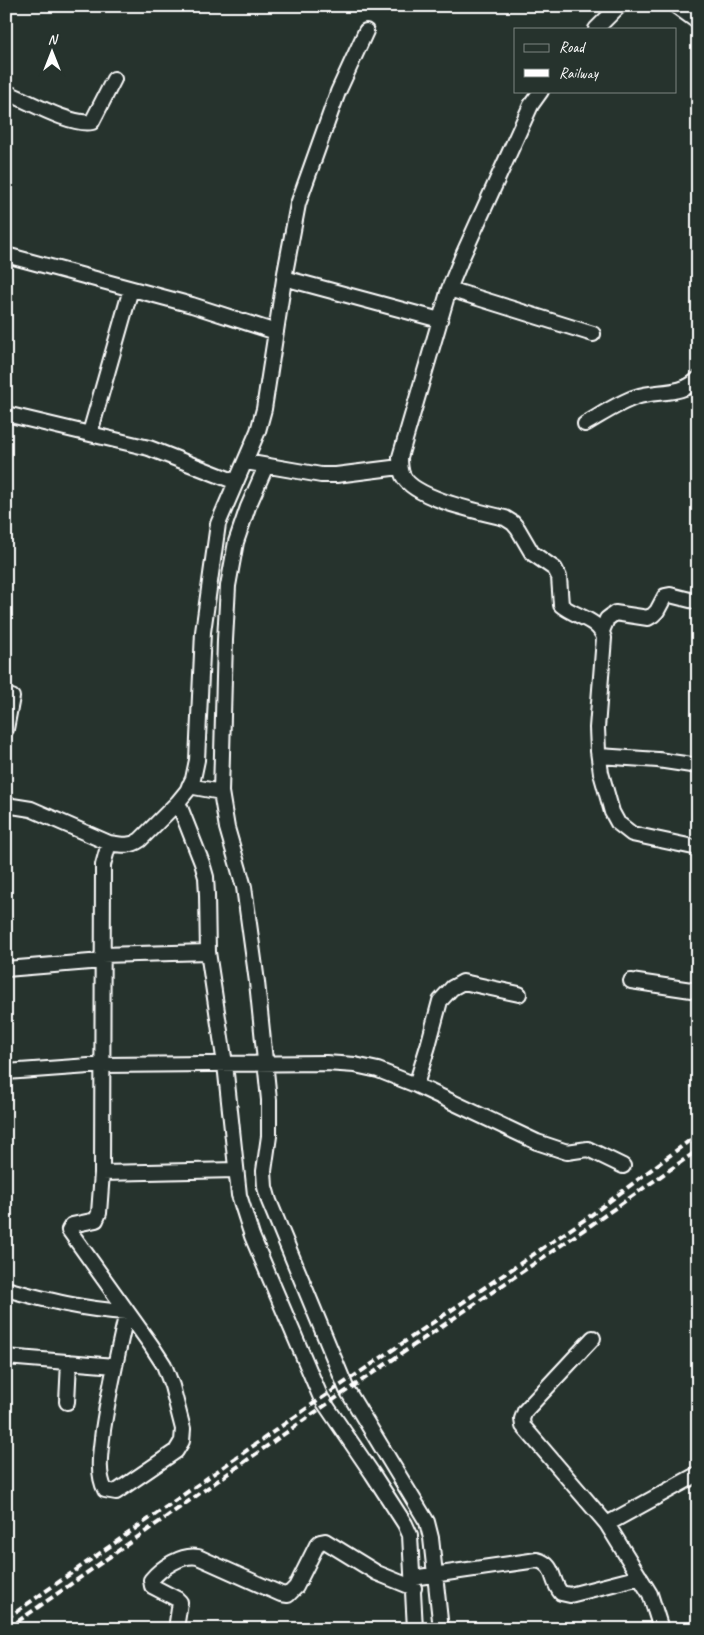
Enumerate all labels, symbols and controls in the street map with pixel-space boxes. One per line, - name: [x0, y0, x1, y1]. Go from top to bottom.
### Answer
- north arrow: [28, 28, 78, 78]
- legend: [514, 28, 676, 92]
- text: N: [48, 31, 59, 48]
- text: Road: [559, 38, 586, 57]
- text: Railway: [559, 64, 600, 83]

